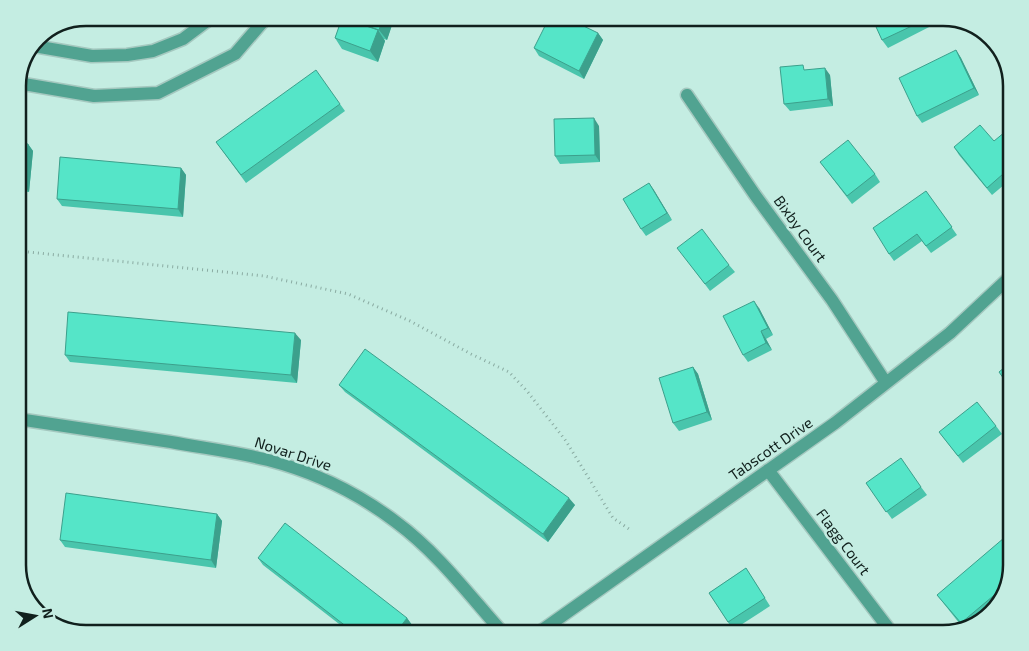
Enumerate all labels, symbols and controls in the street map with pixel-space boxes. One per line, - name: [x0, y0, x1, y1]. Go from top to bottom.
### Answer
- street label: Bixby Court: [771, 192, 831, 265]
- street label: Tabscott Drive: [725, 413, 816, 484]
- street label: Novar Drive: [253, 432, 334, 474]
- street label: Flagg Court: [813, 505, 875, 578]
- north arrow: [10, 591, 60, 641]
- text: N: [39, 607, 58, 620]

